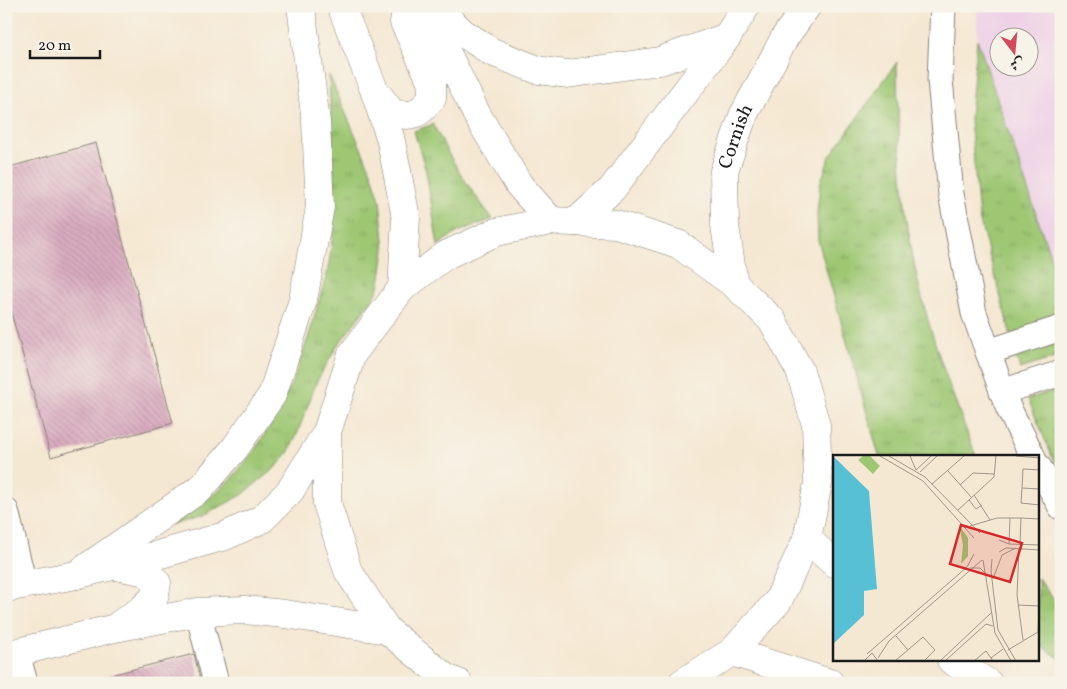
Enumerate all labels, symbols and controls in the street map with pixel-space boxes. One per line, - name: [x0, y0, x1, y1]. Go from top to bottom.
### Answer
- scale bar: [30, 28, 100, 60]
- north arrow: [990, 28, 1040, 78]
- text: 20 m: [38, 36, 71, 57]
- text: ش: [1008, 52, 1026, 74]
- street label: Cornish: [713, 100, 760, 173]
- inset map: [833, 455, 1040, 662]

